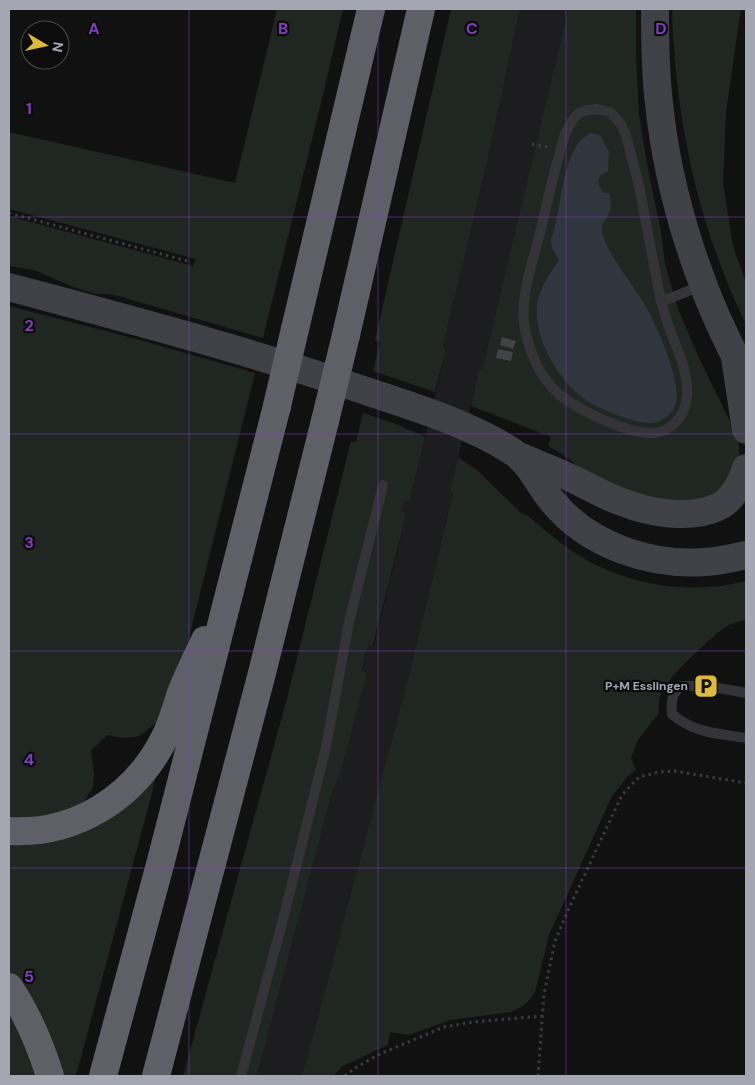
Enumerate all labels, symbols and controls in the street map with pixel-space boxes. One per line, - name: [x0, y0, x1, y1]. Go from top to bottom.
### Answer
- text: A: [88, 18, 100, 39]
- text: B: [278, 18, 288, 39]
- text: C: [466, 18, 478, 39]
- text: D: [655, 18, 667, 39]
- north arrow: [20, 20, 70, 70]
- text: N: [48, 41, 68, 53]
- text: 1: [26, 98, 32, 119]
- text: 2: [24, 315, 34, 336]
- text: 3: [24, 532, 34, 553]
- parking icon: P+M Esslingen: [693, 673, 719, 699]
- place label: P+M Esslingen: [605, 678, 688, 694]
- text: 4: [24, 749, 34, 770]
- text: 5: [24, 966, 34, 987]

